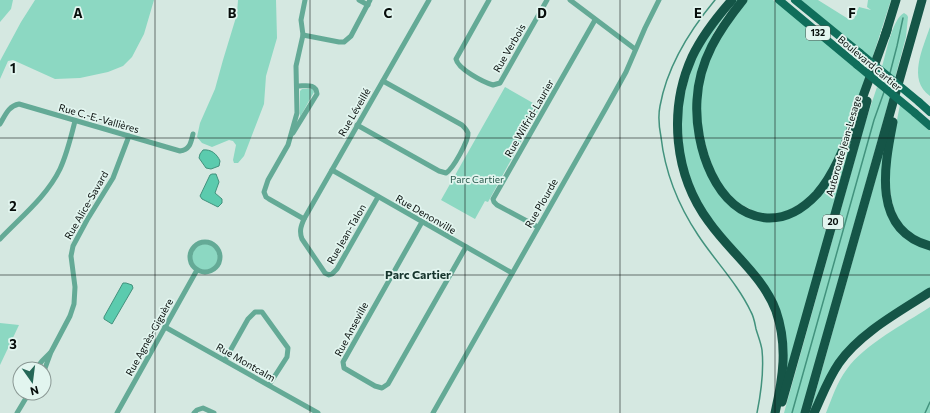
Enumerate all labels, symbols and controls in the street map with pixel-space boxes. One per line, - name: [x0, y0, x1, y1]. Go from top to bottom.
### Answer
- text: A: [73, 5, 83, 21]
- text: B: [228, 5, 237, 21]
- text: C: [384, 5, 393, 21]
- text: D: [537, 5, 547, 21]
- text: E: [694, 5, 702, 21]
- text: F: [848, 5, 856, 21]
- street label: Rue Verbois: [490, 21, 528, 74]
- road number: 132: [806, 26, 830, 40]
- street label: Boulevard Cartier: [836, 33, 904, 93]
- text: 1: [10, 60, 16, 76]
- street label: Rue Wilfrid-Laurier: [502, 77, 556, 159]
- street label: Rue Léveillé: [335, 86, 373, 138]
- street label: Autoroute Jean-Lesage: [823, 94, 863, 198]
- street label: Rue C.-E.-Vallières: [57, 101, 141, 135]
- street label: Rue Alice-Savard: [62, 169, 110, 241]
- park label: Parc Cartier: [450, 173, 504, 185]
- street label: Rue Plourde: [522, 176, 560, 230]
- street label: Rue Denonville: [394, 192, 458, 236]
- text: 2: [9, 198, 17, 214]
- street label: Rue Jean-Talon: [324, 202, 368, 266]
- road number: 20: [823, 215, 843, 229]
- district label: Parc Cartier: [385, 267, 451, 281]
- street label: Rue Agnès-Giguère: [123, 296, 175, 378]
- street label: Rue Anseville: [332, 300, 370, 358]
- text: 3: [9, 336, 17, 352]
- street label: Rue Montcalm: [214, 340, 278, 384]
- north arrow: [12, 361, 52, 401]
- text: N: [29, 384, 40, 398]

